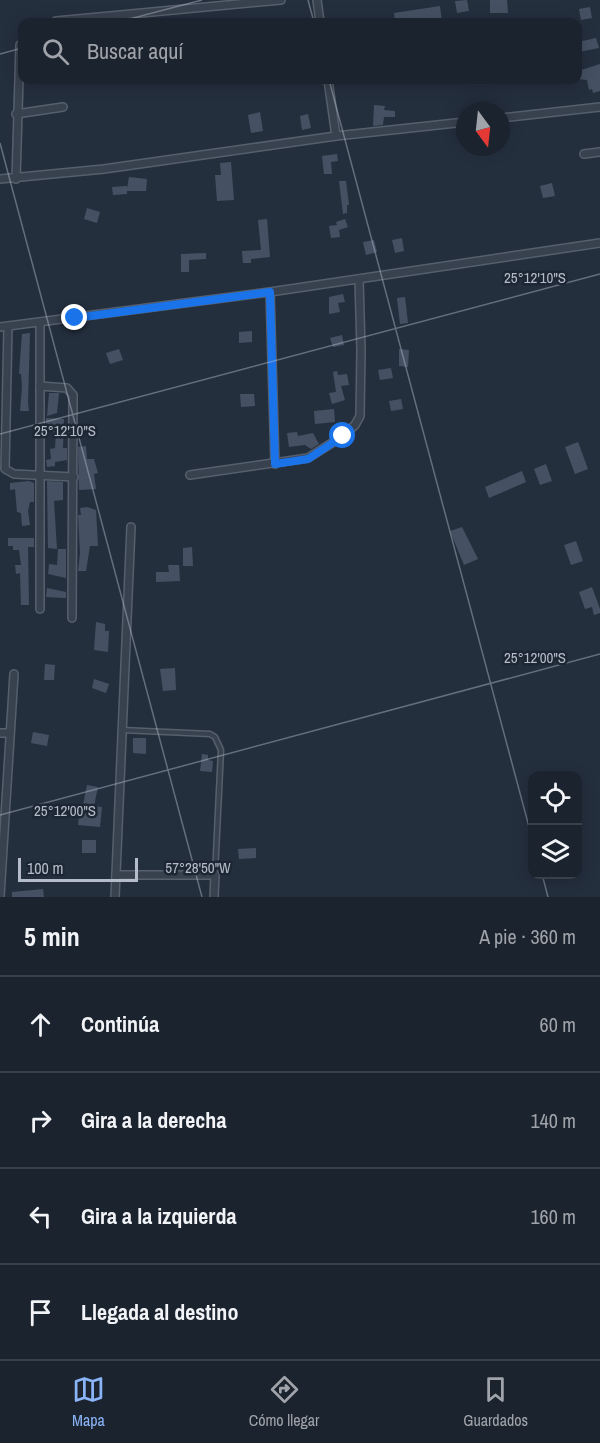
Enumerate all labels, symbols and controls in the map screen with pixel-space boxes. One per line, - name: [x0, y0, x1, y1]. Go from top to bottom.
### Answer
- search box: [18, 18, 582, 84]
- icon: search: [39, 35, 72, 68]
- text: Buscar aquí: [87, 36, 183, 66]
- north arrow: [456, 102, 510, 156]
- text: 25°12'10"S: [504, 267, 566, 288]
- route end: [61, 304, 87, 330]
- text: 25°12'10"S: [34, 420, 96, 441]
- route start: [329, 422, 355, 448]
- text: 25°12'00"S: [504, 647, 566, 668]
- map controls: [528, 771, 582, 879]
- button: locate: [528, 771, 582, 825]
- text: 25°12'00"S: [34, 800, 96, 821]
- button: layers: [528, 825, 582, 879]
- scale bar: [18, 855, 138, 882]
- text: 100 m: [27, 857, 63, 879]
- text: 57°28'50"W: [165, 857, 231, 878]
- text: 5 min: [24, 919, 80, 954]
- text: A pie · 360 m: [479, 923, 576, 950]
- icon: ahead: [24, 1008, 57, 1041]
- text: Continúa: [81, 1009, 159, 1039]
- text: 60 m: [540, 1011, 576, 1038]
- icon: right: [24, 1104, 57, 1137]
- text: Gira a la derecha: [81, 1105, 226, 1135]
- text: 140 m: [530, 1107, 576, 1134]
- icon: left: [24, 1200, 57, 1233]
- text: Gira a la izquierda: [81, 1201, 236, 1231]
- text: 160 m: [530, 1203, 576, 1230]
- icon: arrive: [24, 1296, 57, 1329]
- text: Llegada al destino: [81, 1297, 238, 1327]
- tab: Mapa: [72, 1373, 105, 1431]
- tab: Cómo llegar: [249, 1373, 319, 1431]
- tab: Guardados: [463, 1373, 528, 1431]

